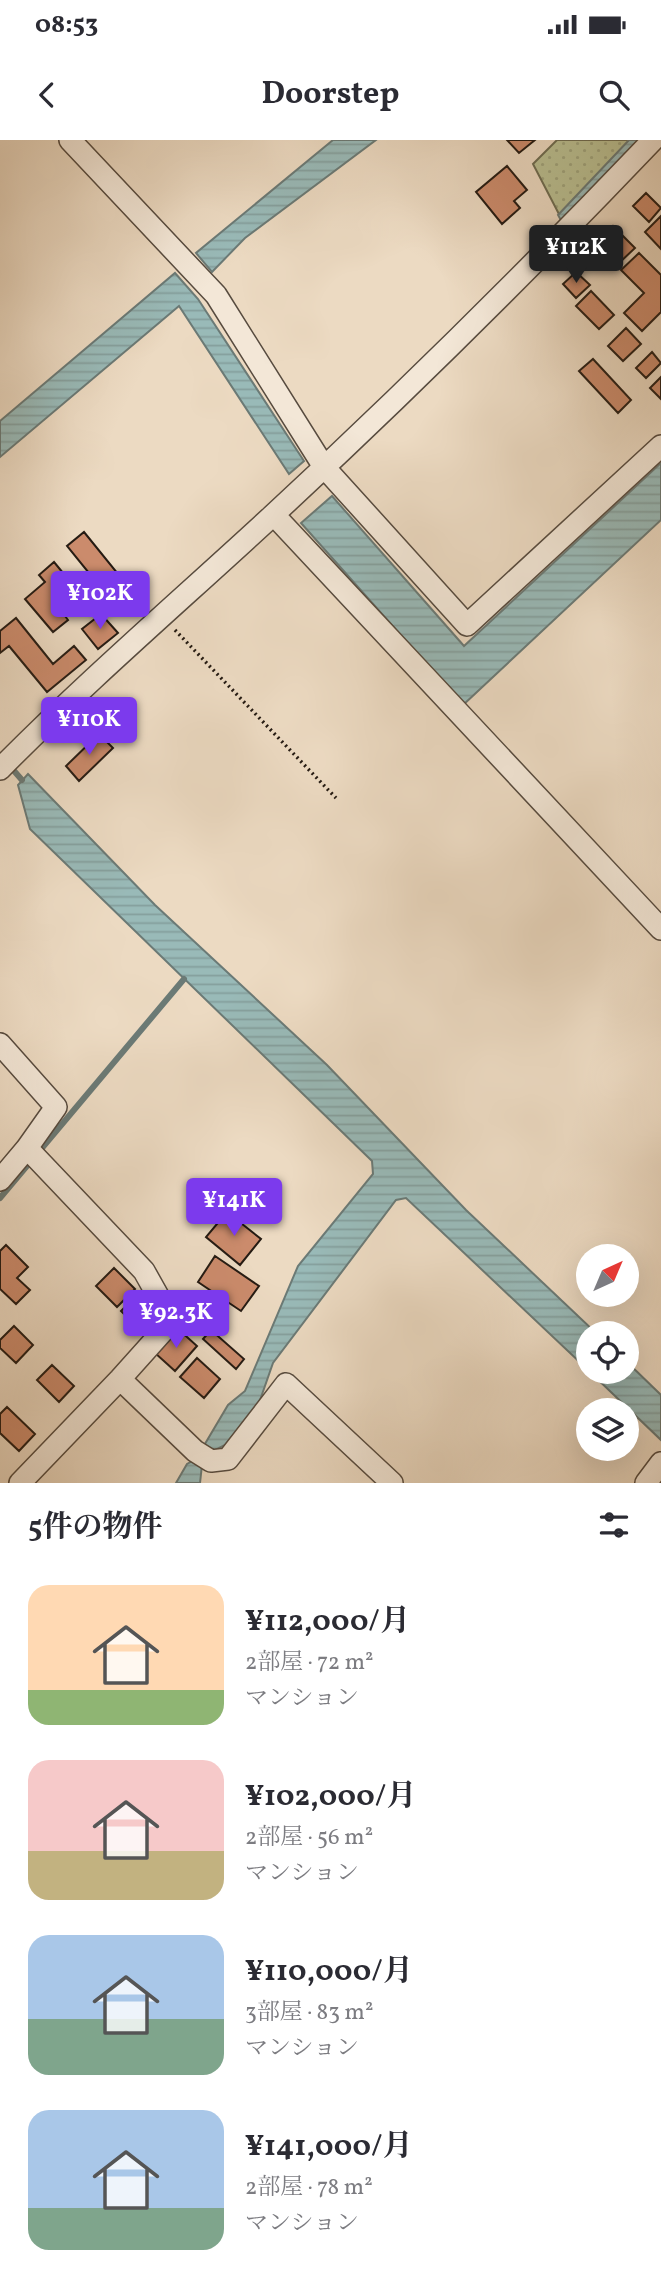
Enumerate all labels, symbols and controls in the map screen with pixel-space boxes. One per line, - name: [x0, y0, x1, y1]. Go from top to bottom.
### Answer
- text: 08:53: [35, 7, 98, 43]
- text: Doorstep: [261, 73, 400, 117]
- icon: back: [28, 76, 66, 114]
- icon: search: [595, 76, 633, 114]
- pin: ¥112K: [527, 226, 625, 285]
- text: ¥112K: [545, 232, 607, 264]
- pin: ¥102K: [51, 572, 149, 631]
- text: ¥102K: [67, 578, 133, 610]
- pin: ¥110K: [40, 698, 138, 757]
- text: ¥110K: [57, 704, 121, 736]
- pin: ¥141K: [185, 1178, 283, 1238]
- text: ¥141K: [202, 1185, 266, 1217]
- north arrow: [576, 1244, 639, 1307]
- map controls: [576, 1244, 639, 1461]
- pin: ¥92.3K: [119, 1290, 233, 1350]
- text: ¥92.3K: [139, 1297, 213, 1329]
- button: locate: [576, 1321, 639, 1384]
- button: layers: [576, 1398, 639, 1461]
- icon: filters: [595, 1506, 633, 1544]
- text: 5件の物件: [28, 1507, 162, 1549]
- text: ¥112,000/月: [245, 1601, 410, 1643]
- icon: home: [84, 1613, 168, 1697]
- text: 2部屋 · 72 m²: [245, 1647, 374, 1679]
- text: マンション: [245, 1683, 359, 1715]
- text: ¥102,000/月: [245, 1776, 416, 1818]
- icon: home: [84, 1788, 168, 1872]
- text: 2部屋 · 56 m²: [245, 1822, 373, 1854]
- text: マンション: [245, 1858, 359, 1890]
- text: ¥110,000/月: [245, 1951, 413, 1993]
- icon: home: [84, 1963, 168, 2047]
- text: 3部屋 · 83 m²: [245, 1997, 373, 2029]
- text: マンション: [245, 2033, 359, 2065]
- text: ¥141,000/月: [245, 2126, 412, 2168]
- icon: home: [84, 2138, 168, 2222]
- text: 2部屋 · 78 m²: [245, 2172, 373, 2204]
- text: マンション: [245, 2208, 359, 2240]

